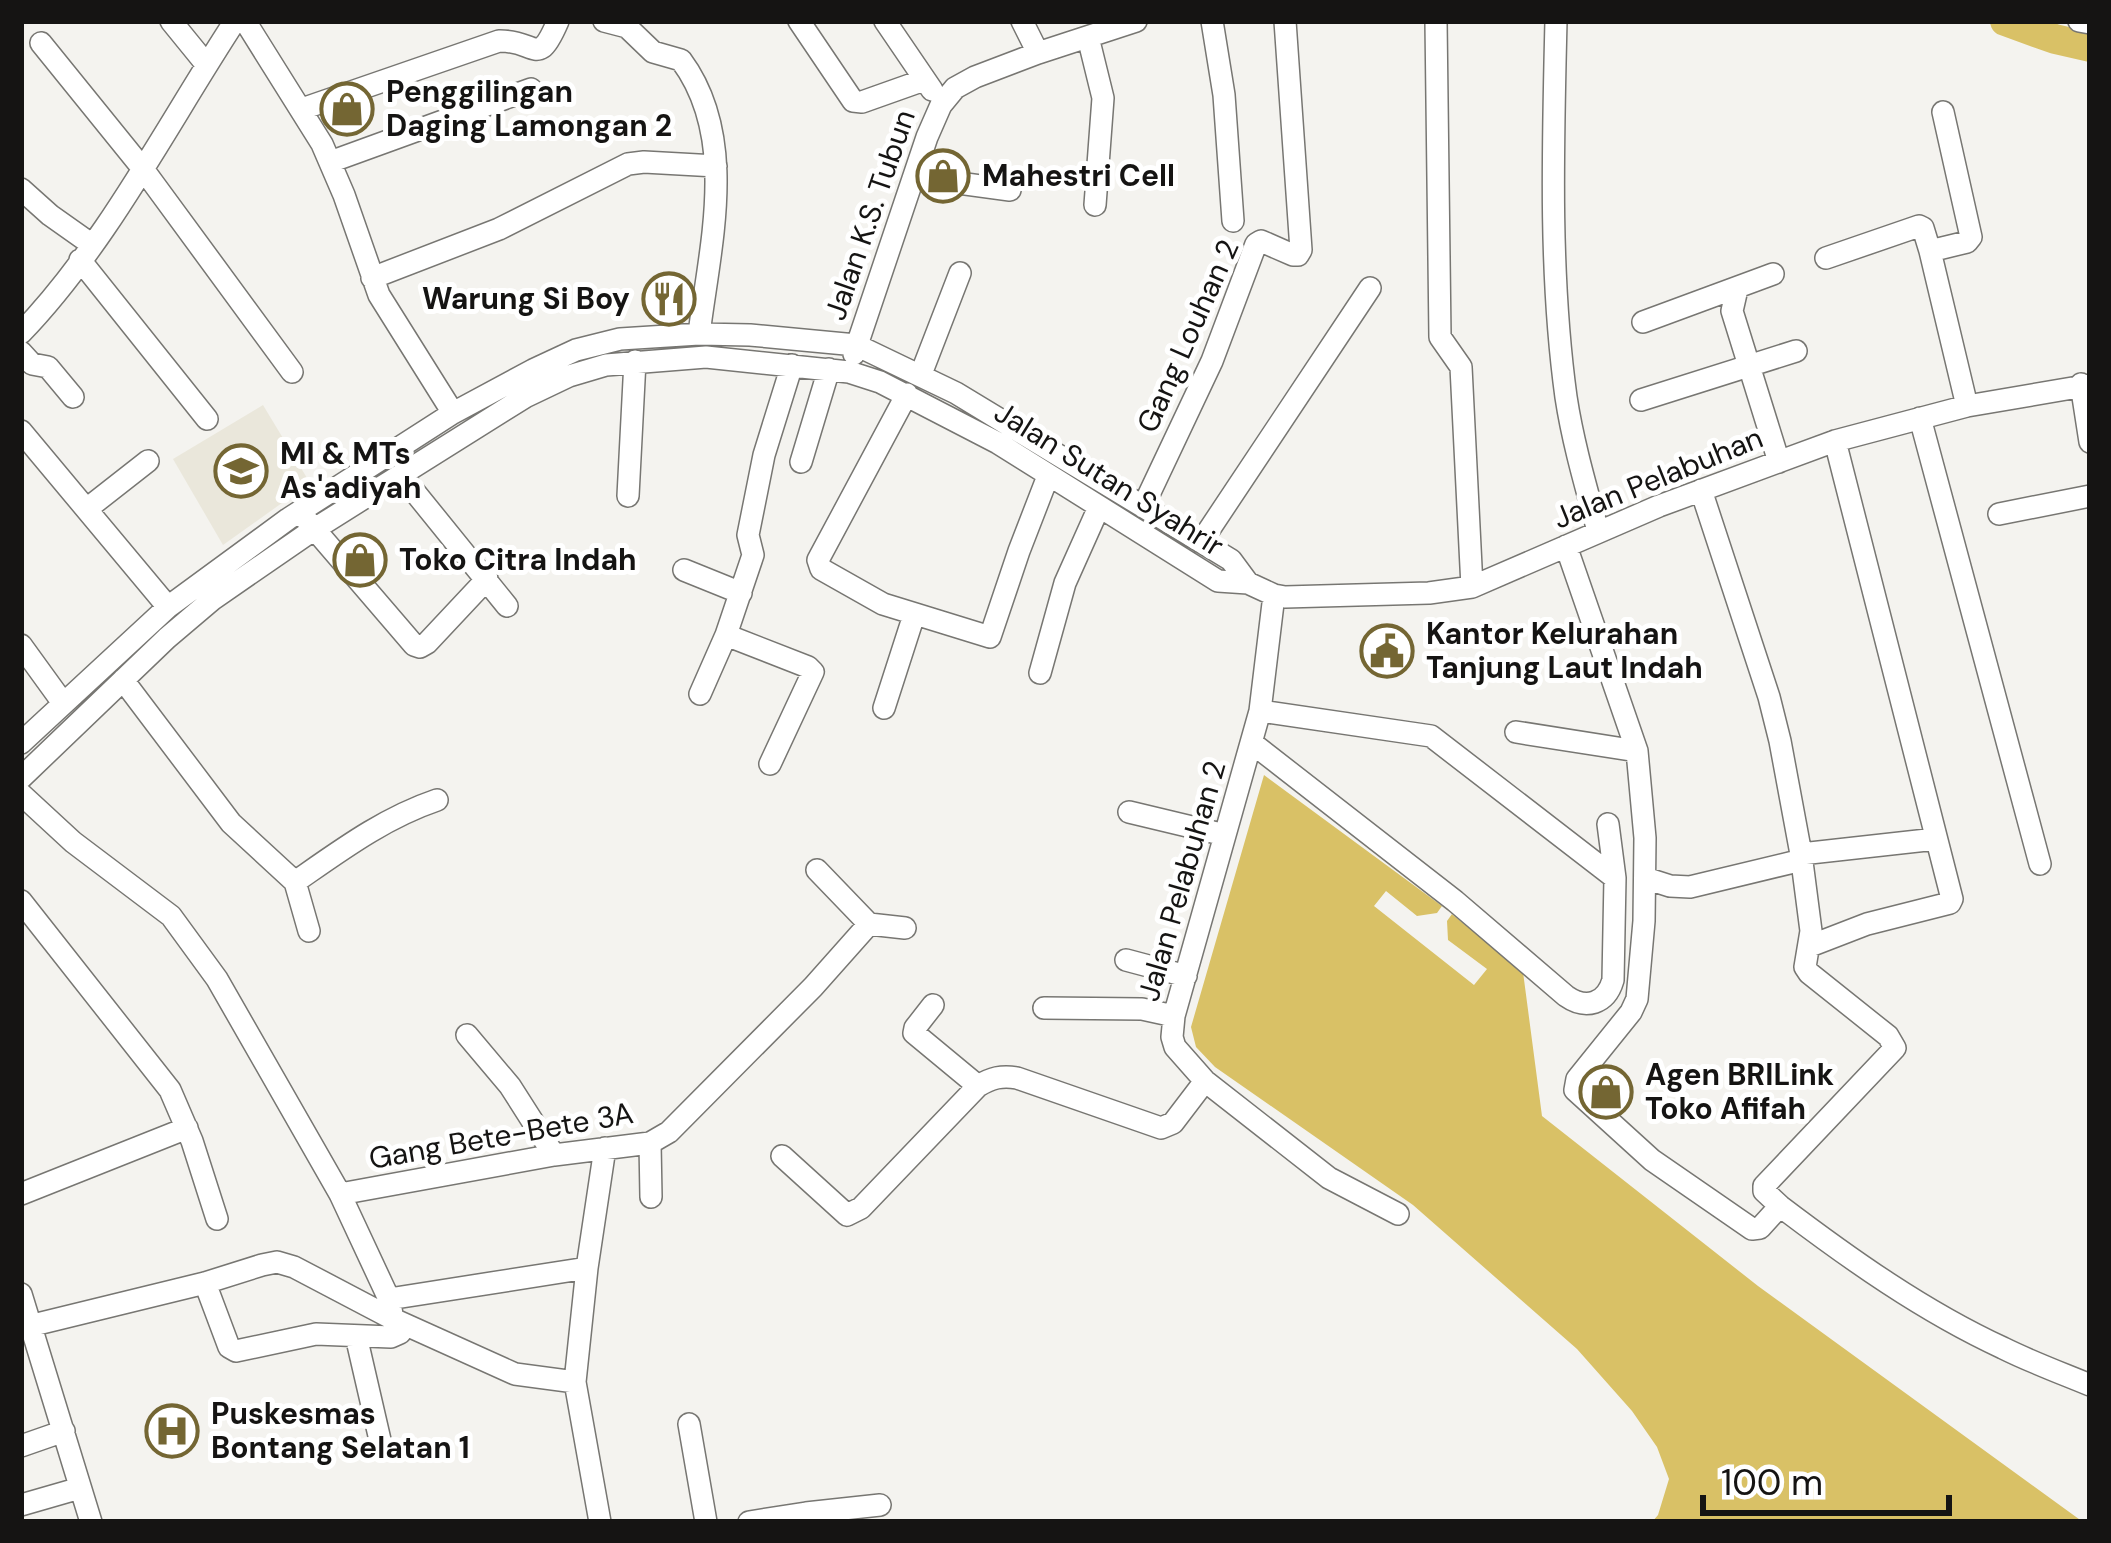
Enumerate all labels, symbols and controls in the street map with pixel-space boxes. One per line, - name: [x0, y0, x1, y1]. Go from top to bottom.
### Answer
- place label: Penggilingan Daging Lamongan 2: [386, 72, 672, 145]
- shop icon: Penggilingan Daging Lamongan 2: [319, 81, 375, 137]
- street label: Jalan K.S. Tubun: [815, 104, 924, 325]
- shop icon: Mahestri Cell: [915, 148, 971, 204]
- place label: Mahestri Cell: [982, 156, 1175, 195]
- street label: Gang Louhan 2: [1128, 233, 1247, 438]
- restaurant icon: Warung Si Boy: [641, 271, 697, 327]
- place label: Warung Si Boy: [422, 279, 630, 318]
- street label: Jalan Sutan Syahrir: [987, 392, 1231, 565]
- street label: Jalan Pelabuhan: [1547, 418, 1768, 537]
- place label: MI & MTs As'adiyah: [280, 434, 422, 507]
- school or university icon: MI & MTs As'adiyah: [213, 443, 269, 499]
- shop icon: Toko Citra Indah: [332, 532, 388, 588]
- place label: Toko Citra Indah: [399, 540, 637, 579]
- place label: Kantor Kelurahan Tanjung Laut Indah: [1426, 614, 1703, 687]
- public building icon: Kantor Kelurahan Tanjung Laut Indah: [1359, 623, 1415, 679]
- street label: Jalan Pelabuhan 2: [1129, 756, 1234, 1006]
- place label: Agen BRILink Toko Afifah: [1645, 1055, 1834, 1128]
- shop icon: Agen BRILink Toko Afifah: [1578, 1064, 1634, 1120]
- street label: Gang Bete-Bete 3A: [366, 1093, 636, 1178]
- place label: Puskesmas Bontang Selatan 1: [211, 1394, 470, 1467]
- hospital icon: Puskesmas Bontang Selatan 1: [144, 1403, 200, 1459]
- scale bar: [1703, 1441, 1949, 1515]
- text: 100 m: [1721, 1459, 1823, 1506]

